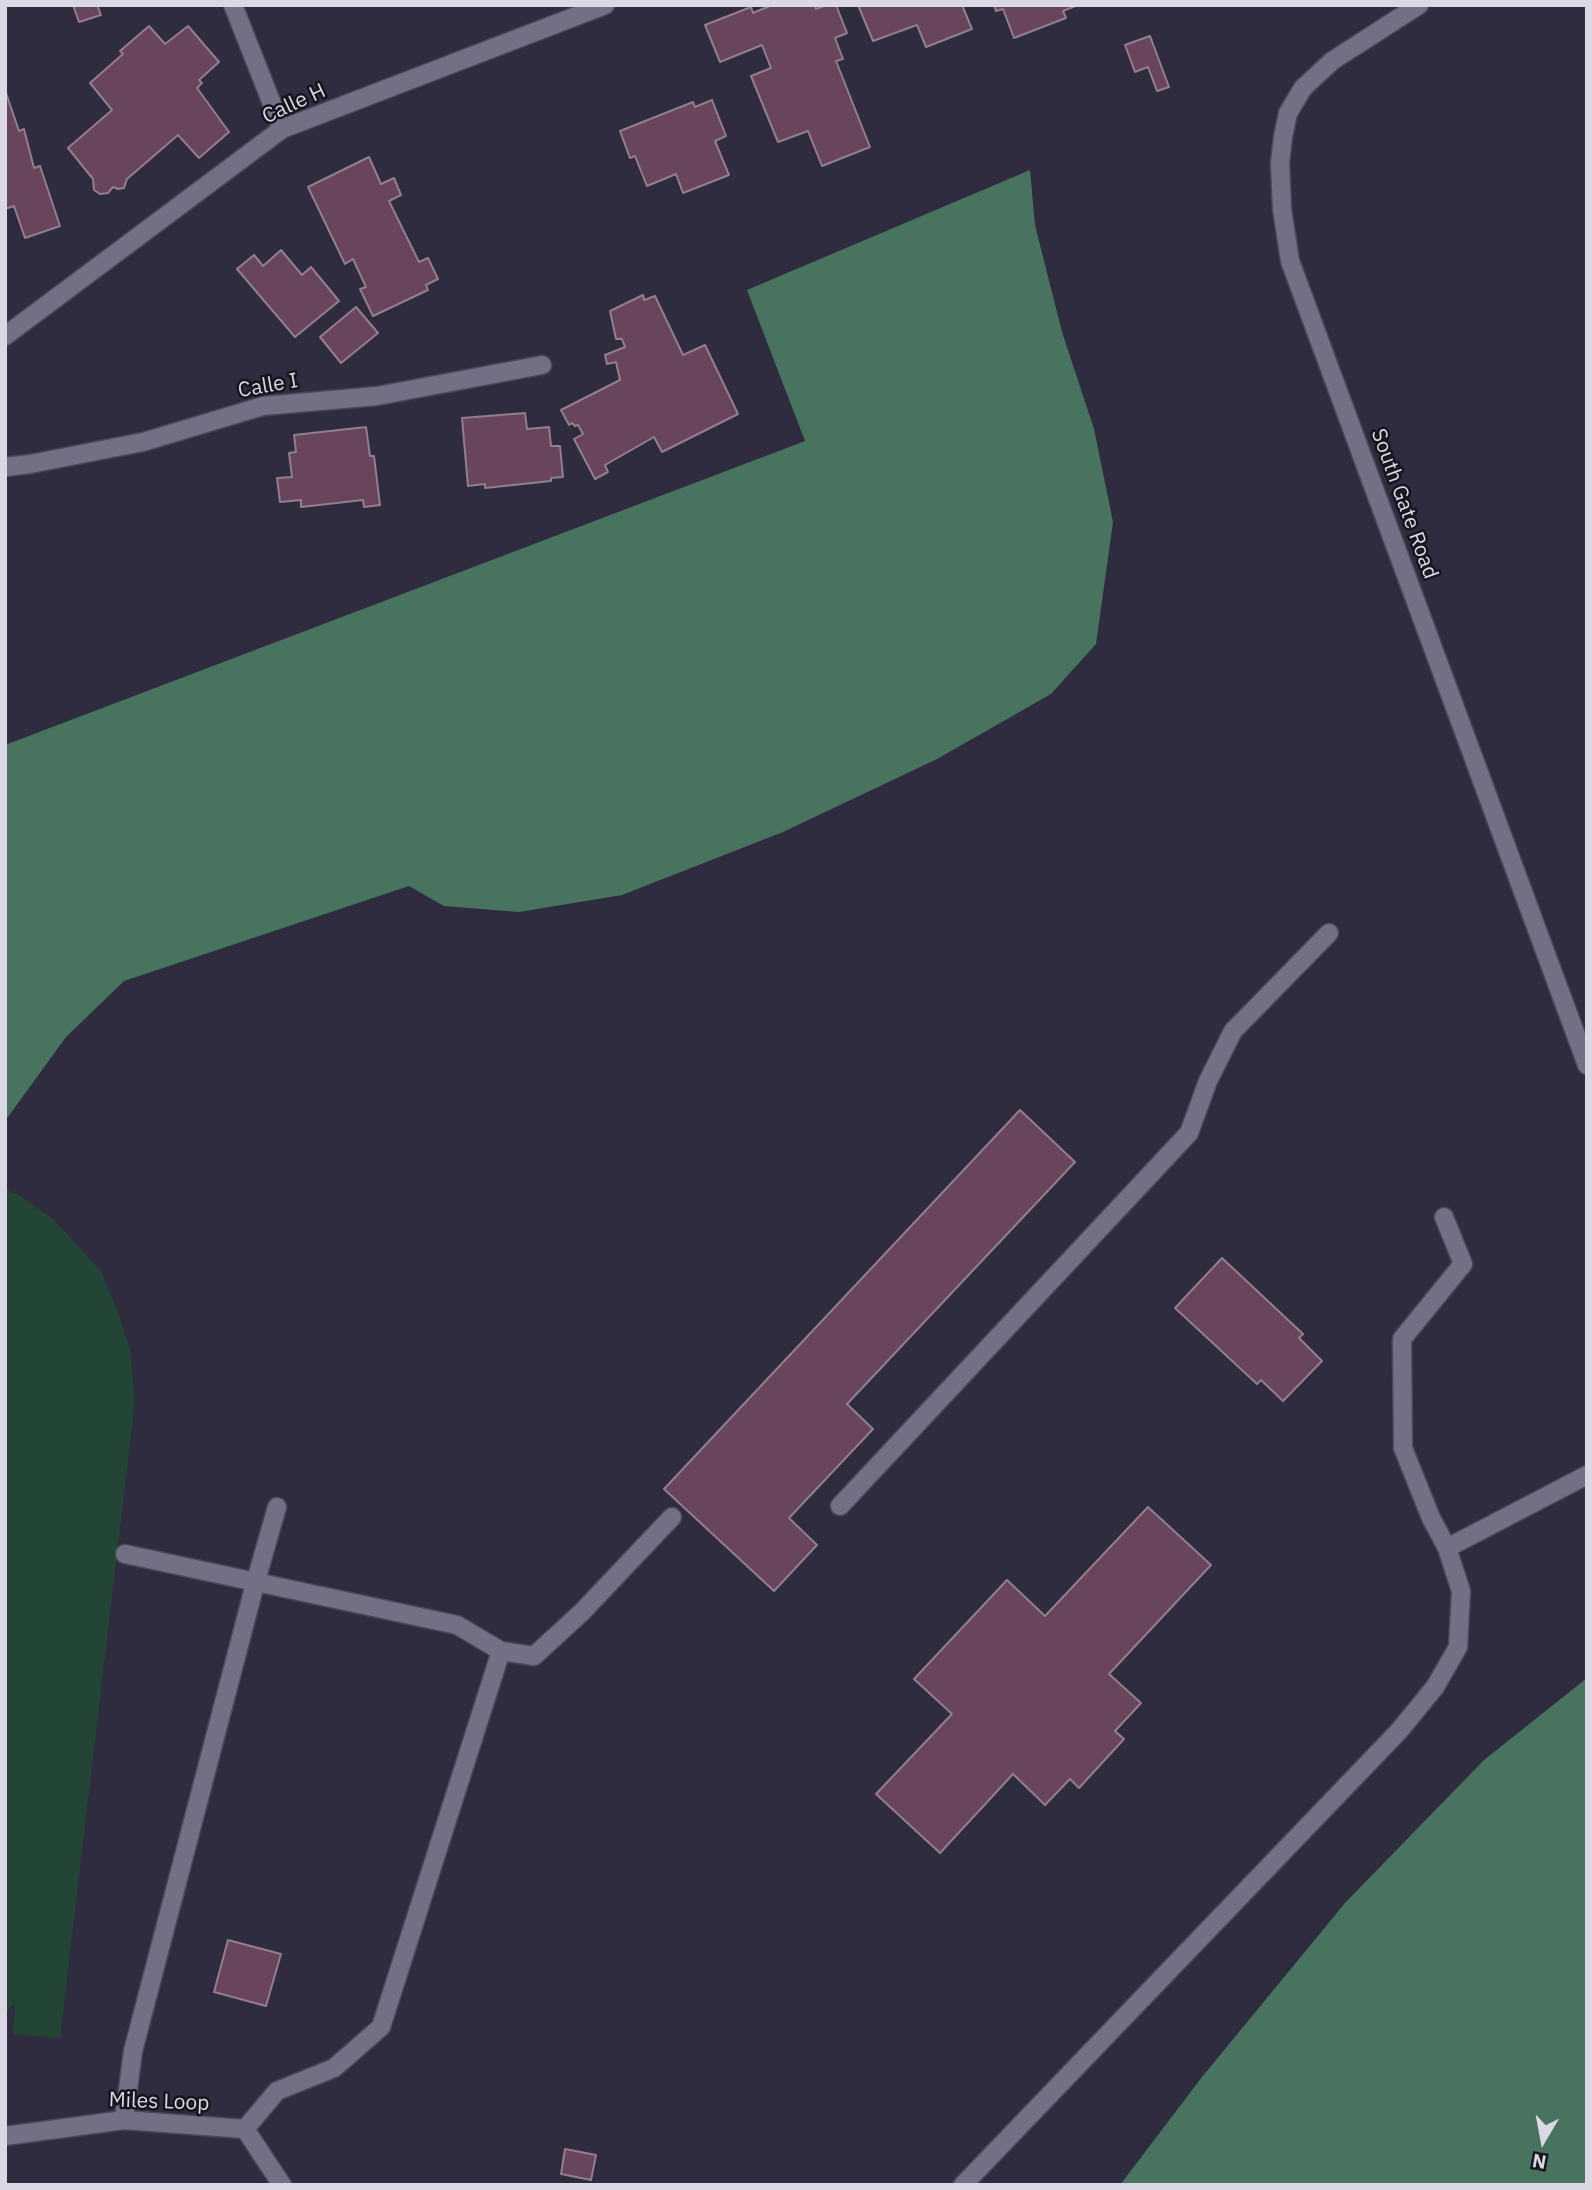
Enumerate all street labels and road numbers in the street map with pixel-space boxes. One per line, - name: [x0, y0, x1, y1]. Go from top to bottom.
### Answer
- street label: Calle H: [258, 78, 330, 130]
- street label: Calle I: [236, 368, 300, 404]
- street label: South Gate Road: [1365, 425, 1443, 583]
- street label: Miles Loop: [108, 2088, 210, 2116]

